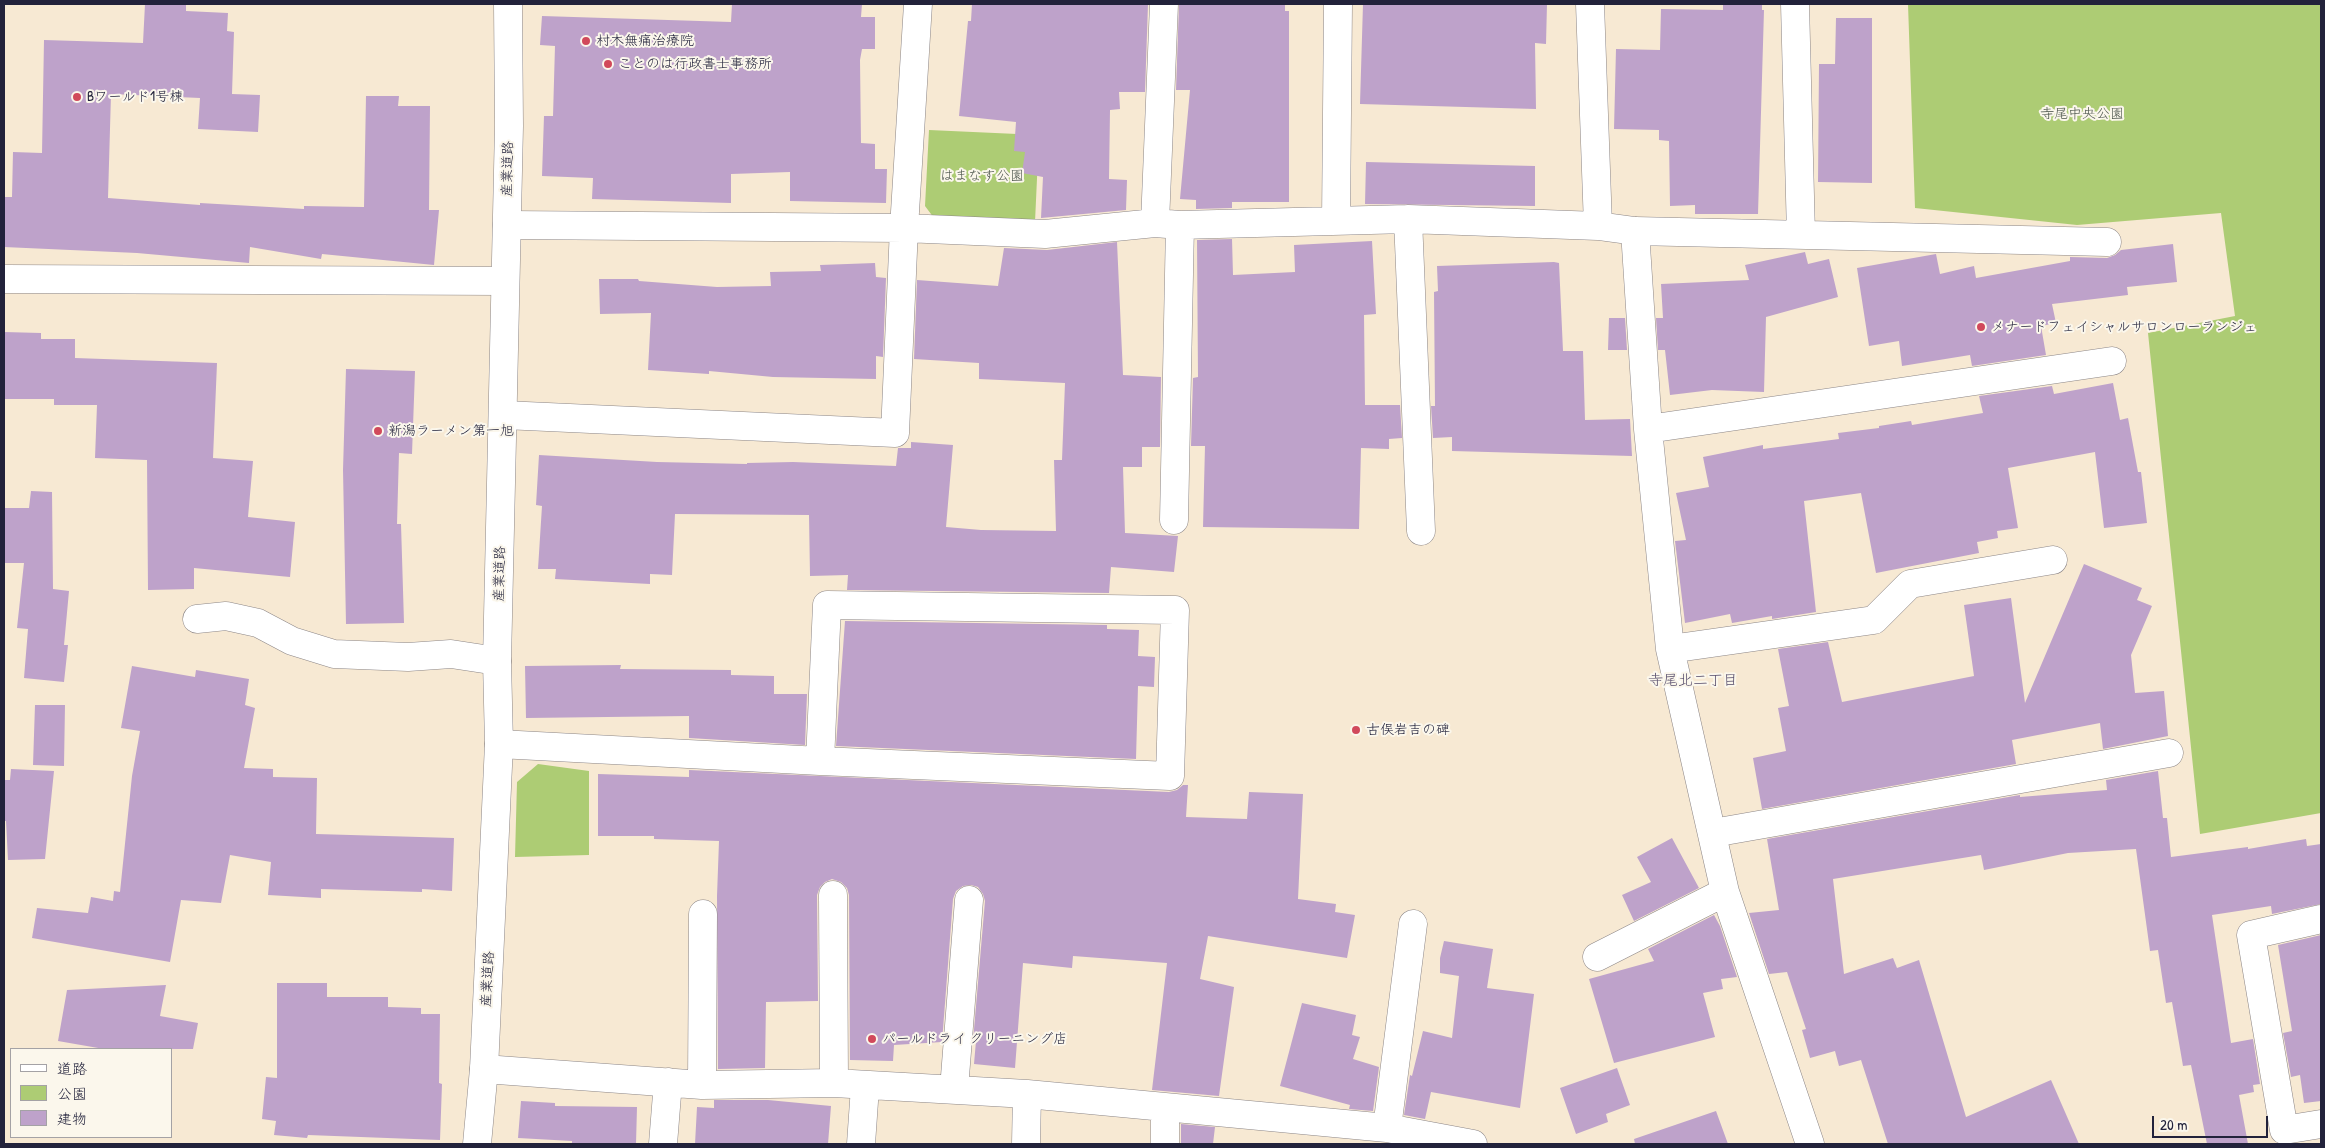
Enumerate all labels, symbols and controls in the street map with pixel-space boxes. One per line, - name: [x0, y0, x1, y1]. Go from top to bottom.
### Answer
- place label: 村木無痛治療院: [596, 33, 694, 49]
- marker: 村木無痛治療院: [580, 35, 592, 47]
- place label: ことのは行政書士事務所: [618, 56, 772, 72]
- marker: ことのは行政書士事務所: [602, 58, 614, 70]
- place label: Bワールド1号棟: [87, 89, 183, 105]
- marker: Bワールド1号棟: [71, 91, 83, 103]
- park label: 寺尾中央公園: [2040, 106, 2124, 122]
- street label: 産業道路: [499, 141, 517, 197]
- park label: はまなす公園: [940, 168, 1024, 184]
- place label: メナードフェイシャルサロンローランジェ: [1991, 319, 2257, 335]
- marker: メナードフェイシャルサロンローランジェ: [1975, 321, 1987, 333]
- place label: 新潟ラーメン第一旭: [388, 423, 514, 439]
- marker: 新潟ラーメン第一旭: [372, 425, 384, 437]
- street label: 産業道路: [491, 546, 509, 602]
- district label: 寺尾北二丁目: [1648, 672, 1738, 690]
- place label: 古俣岩吉の碑: [1366, 722, 1450, 738]
- marker: 古俣岩吉の碑: [1350, 724, 1362, 736]
- street label: 産業道路: [478, 951, 498, 1007]
- place label: パールドライ クリーニング店: [882, 1031, 1067, 1047]
- marker: パールドライ クリーニング店: [866, 1033, 878, 1045]
- legend: [10, 1048, 172, 1138]
- text: 道路: [57, 1058, 87, 1079]
- text: 公園: [57, 1083, 87, 1104]
- scale bar: [2155, 1106, 2271, 1138]
- text: 建物: [57, 1108, 87, 1129]
- text: 20 m: [2160, 1114, 2187, 1135]

